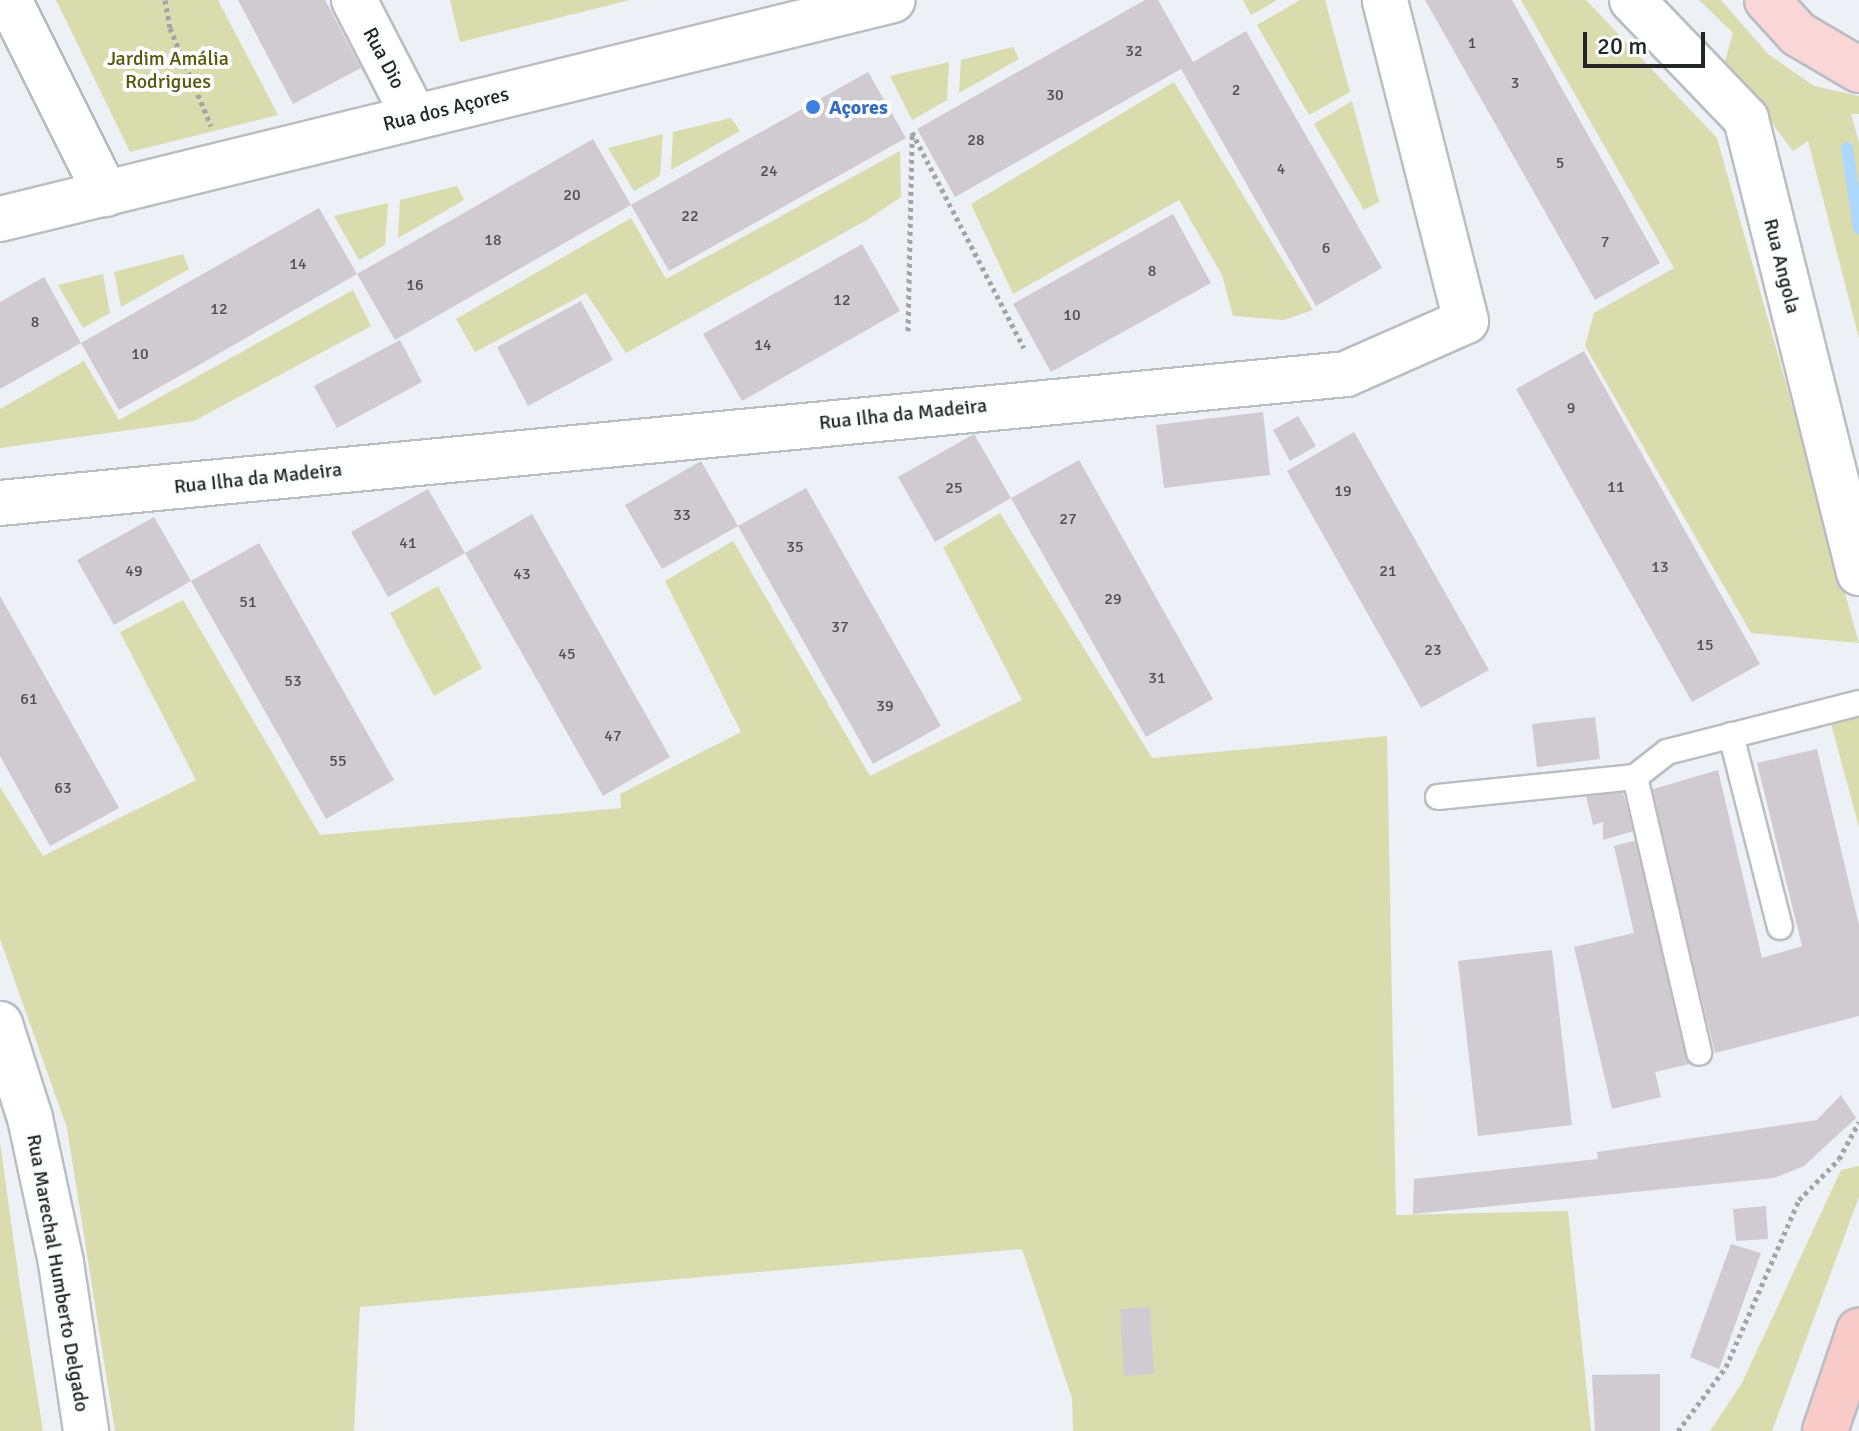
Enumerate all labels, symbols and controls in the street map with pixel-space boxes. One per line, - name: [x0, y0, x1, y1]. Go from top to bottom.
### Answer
- scale bar: [1587, 16, 1709, 66]
- street label: Rua Dio: [358, 23, 410, 93]
- text: 20 m: [1597, 31, 1647, 61]
- house number: 1: [1468, 33, 1476, 53]
- house number: 32: [1125, 41, 1143, 61]
- park label: Jardim Amália Rodrigues: [107, 46, 229, 93]
- house number: 3: [1511, 73, 1519, 93]
- house number: 2: [1232, 80, 1240, 100]
- street label: Rua dos Açores: [381, 82, 511, 136]
- house number: 30: [1046, 85, 1064, 105]
- place label: Açores: [829, 95, 888, 119]
- marker: Açores: [804, 98, 822, 116]
- house number: 28: [967, 130, 985, 150]
- house number: 5: [1556, 153, 1564, 173]
- house number: 4: [1277, 159, 1285, 179]
- house number: 24: [760, 161, 778, 181]
- house number: 20: [563, 185, 581, 205]
- house number: 22: [681, 206, 699, 226]
- street label: Rua Angola: [1759, 216, 1805, 316]
- house number: 18: [484, 230, 502, 250]
- house number: 7: [1601, 232, 1609, 252]
- house number: 6: [1322, 238, 1330, 258]
- house number: 14: [289, 254, 307, 274]
- house number: 8: [1148, 261, 1156, 281]
- house number: 16: [406, 275, 424, 295]
- house number: 12: [833, 290, 851, 310]
- house number: 12: [210, 299, 228, 319]
- house number: 10: [1063, 305, 1081, 325]
- house number: 8: [31, 312, 39, 332]
- house number: 14: [754, 335, 772, 355]
- house number: 10: [131, 344, 149, 364]
- street label: Rua Ilha da Madeira: [818, 393, 988, 435]
- house number: 9: [1567, 398, 1575, 418]
- street label: Rua Ilha da Madeira: [173, 457, 343, 499]
- house number: 11: [1607, 477, 1625, 497]
- house number: 25: [945, 478, 963, 498]
- house number: 19: [1334, 481, 1352, 501]
- house number: 33: [673, 505, 691, 525]
- house number: 27: [1059, 509, 1077, 529]
- house number: 41: [399, 533, 417, 553]
- house number: 35: [786, 537, 804, 557]
- house number: 13: [1651, 557, 1669, 577]
- house number: 49: [125, 561, 143, 581]
- house number: 21: [1379, 561, 1397, 581]
- house number: 43: [513, 564, 531, 584]
- house number: 29: [1104, 589, 1122, 609]
- house number: 51: [239, 592, 257, 612]
- house number: 37: [831, 617, 849, 637]
- house number: 15: [1696, 635, 1714, 655]
- house number: 23: [1424, 640, 1442, 660]
- house number: 45: [558, 644, 576, 664]
- house number: 31: [1148, 668, 1166, 688]
- house number: 53: [284, 671, 302, 691]
- house number: 61: [20, 689, 38, 709]
- house number: 39: [876, 696, 894, 716]
- house number: 47: [604, 726, 622, 746]
- house number: 55: [329, 751, 347, 771]
- house number: 63: [54, 778, 72, 798]
- street label: Rua Marechal Humberto Delgado: [22, 1132, 94, 1414]

